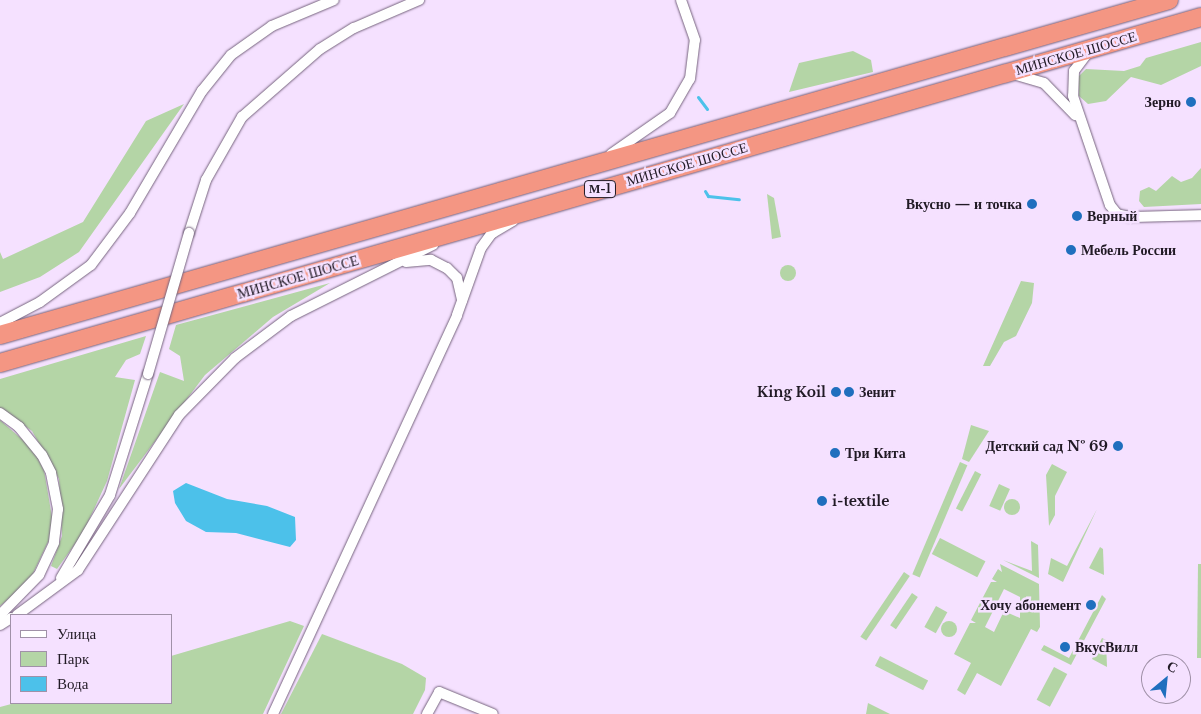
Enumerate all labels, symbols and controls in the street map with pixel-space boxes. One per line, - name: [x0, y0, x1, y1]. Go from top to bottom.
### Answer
- street label: МИНСКОЕ ШОССЕ: [1013, 28, 1139, 78]
- place label: Зерно: [1145, 94, 1181, 110]
- marker: Зерно: [1185, 96, 1197, 108]
- street label: МИНСКОЕ ШОССЕ: [624, 139, 750, 189]
- road number: М-1: [584, 180, 616, 198]
- place label: Вкусно — и точка: [906, 196, 1022, 212]
- marker: Вкусно — и точка: [1026, 198, 1038, 210]
- place label: Верный: [1087, 208, 1137, 224]
- marker: Верный: [1071, 210, 1083, 222]
- place label: Мебель России: [1081, 242, 1176, 258]
- marker: Мебель России: [1065, 244, 1077, 256]
- street label: МИНСКОЕ ШОССЕ: [235, 252, 361, 302]
- place label: King Koil: [757, 384, 826, 400]
- place label: Зенит: [859, 384, 896, 400]
- marker: King Koil: [830, 386, 842, 398]
- marker: Зенит: [843, 386, 855, 398]
- place label: Детский сад № 69: [985, 438, 1108, 454]
- marker: Детский сад № 69: [1112, 440, 1124, 452]
- place label: Три Кита: [845, 445, 906, 461]
- marker: Три Кита: [829, 447, 841, 459]
- place label: i-textile: [832, 493, 889, 509]
- marker: i-textile: [816, 495, 828, 507]
- place label: Хочу абонемент: [980, 597, 1081, 613]
- marker: Хочу абонемент: [1085, 599, 1097, 611]
- legend: [10, 614, 172, 704]
- text: Улица: [57, 624, 96, 643]
- place label: ВкусВилл: [1075, 639, 1138, 655]
- marker: ВкусВилл: [1059, 641, 1071, 653]
- text: Парк: [57, 649, 89, 668]
- north arrow: [1141, 654, 1191, 704]
- text: С: [1164, 656, 1181, 677]
- text: Вода: [57, 674, 88, 693]

